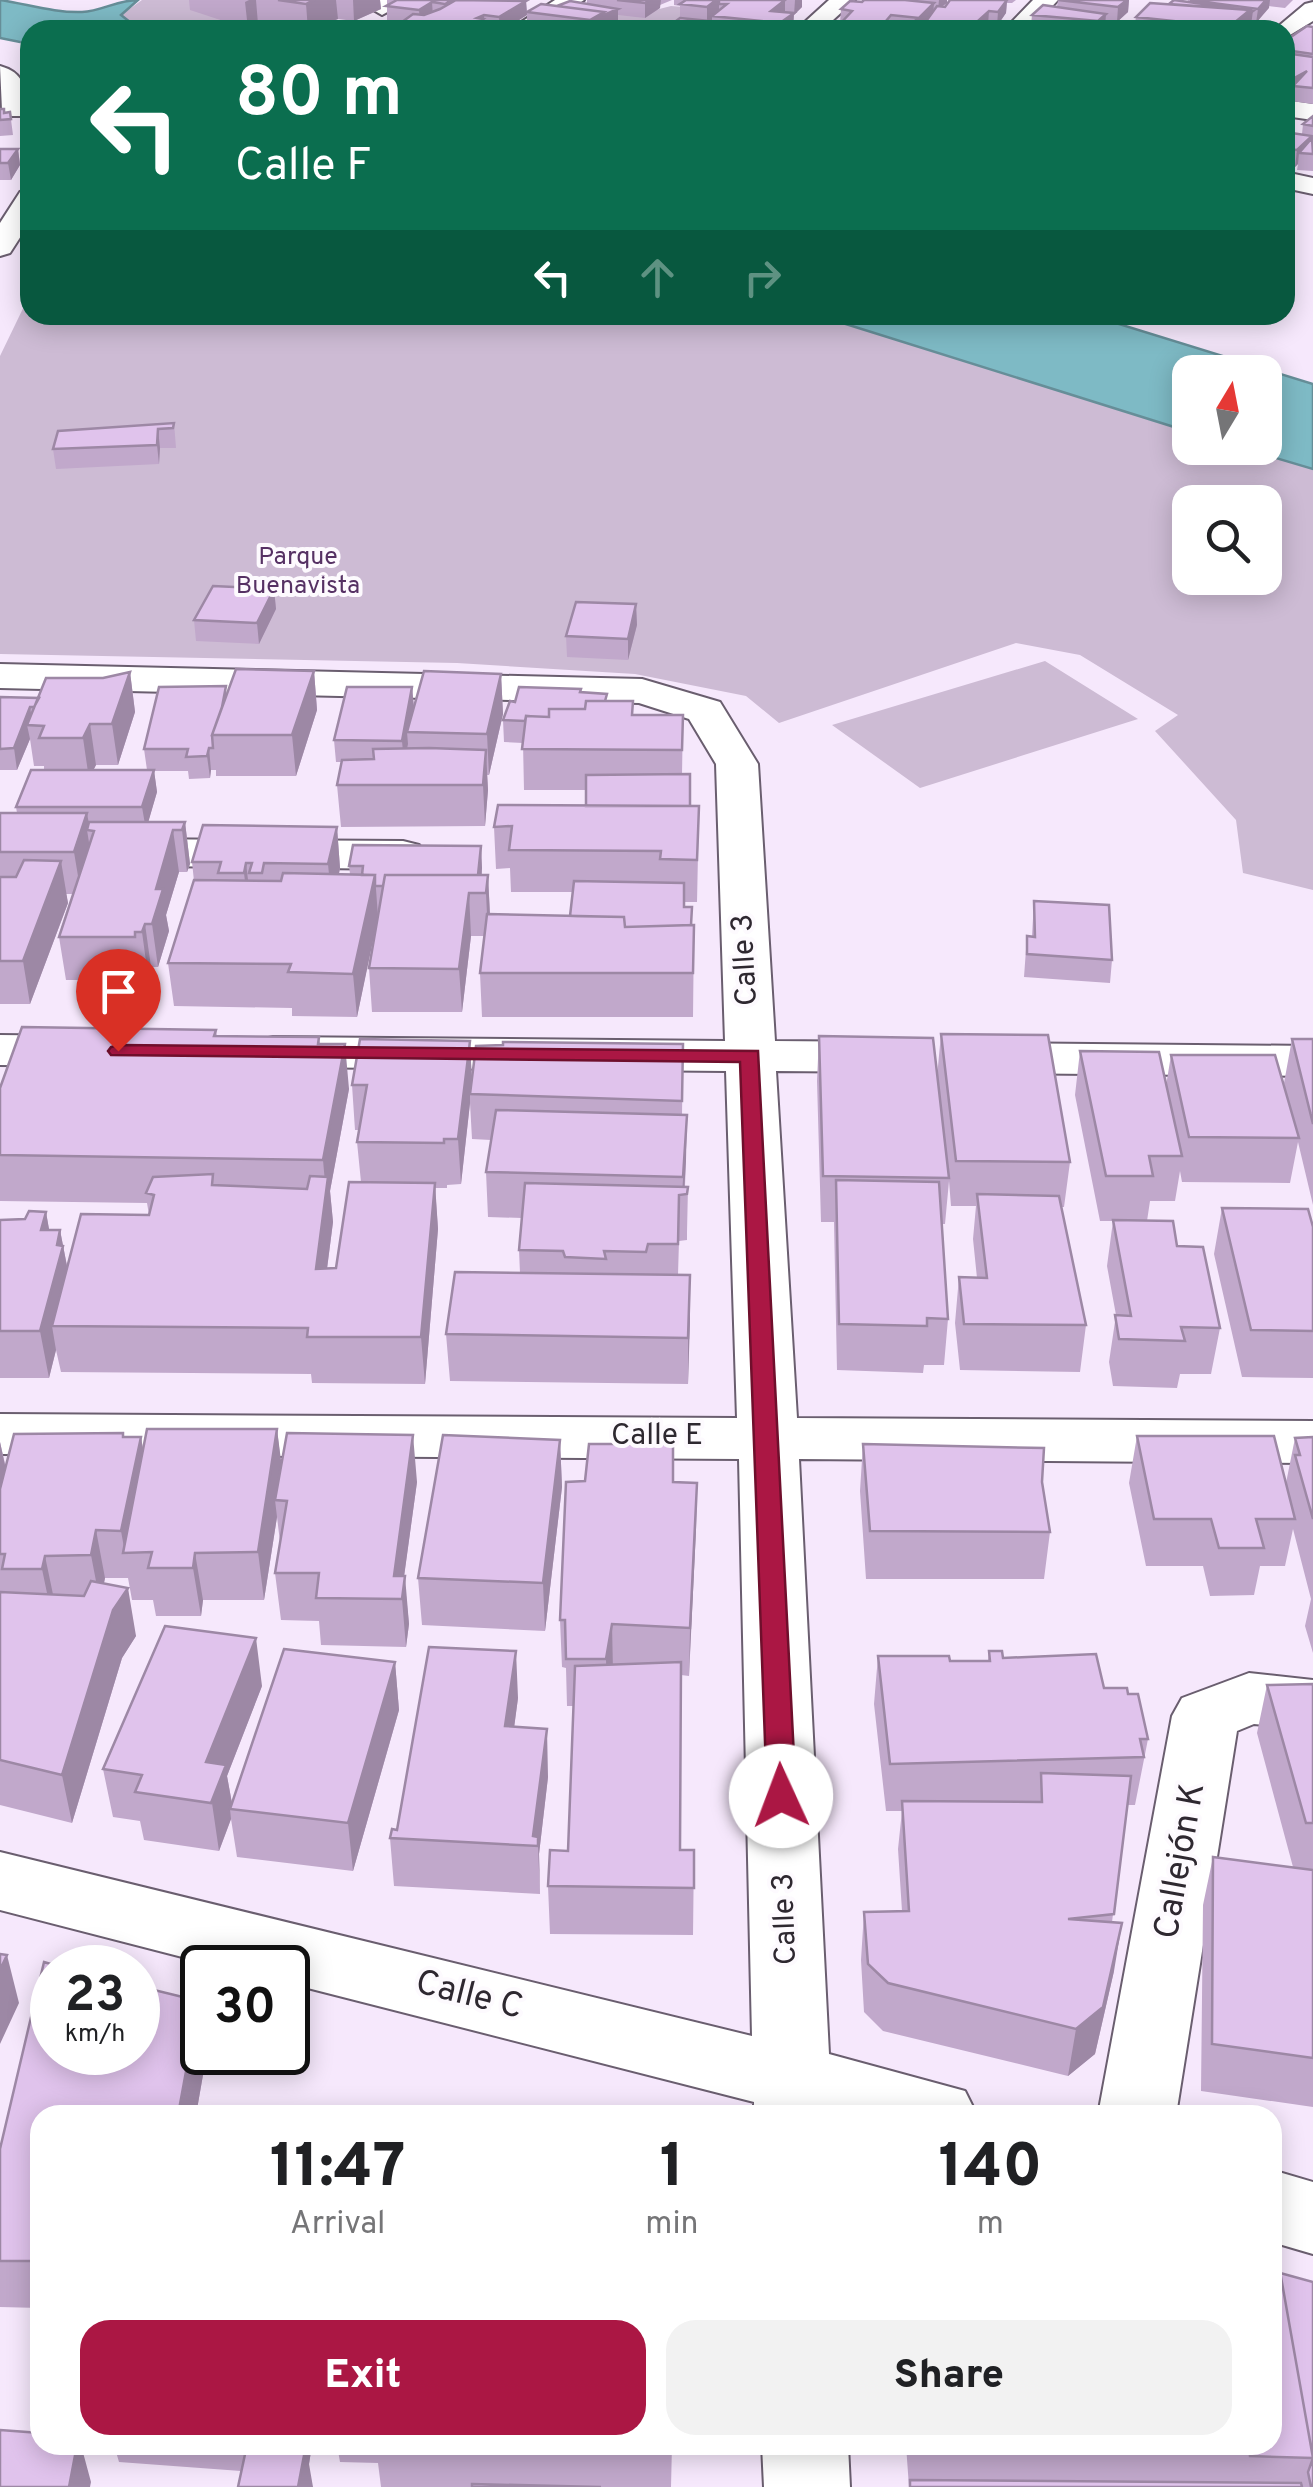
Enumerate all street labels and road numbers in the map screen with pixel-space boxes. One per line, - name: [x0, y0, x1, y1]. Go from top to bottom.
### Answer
- street label: Calle 3: [725, 913, 767, 1007]
- street label: Calle E: [611, 1418, 703, 1455]
- street label: Callejón K: [1146, 1780, 1216, 1942]
- street label: Calle 3: [766, 1872, 806, 1966]
- street label: Calle C: [411, 1961, 527, 2031]

